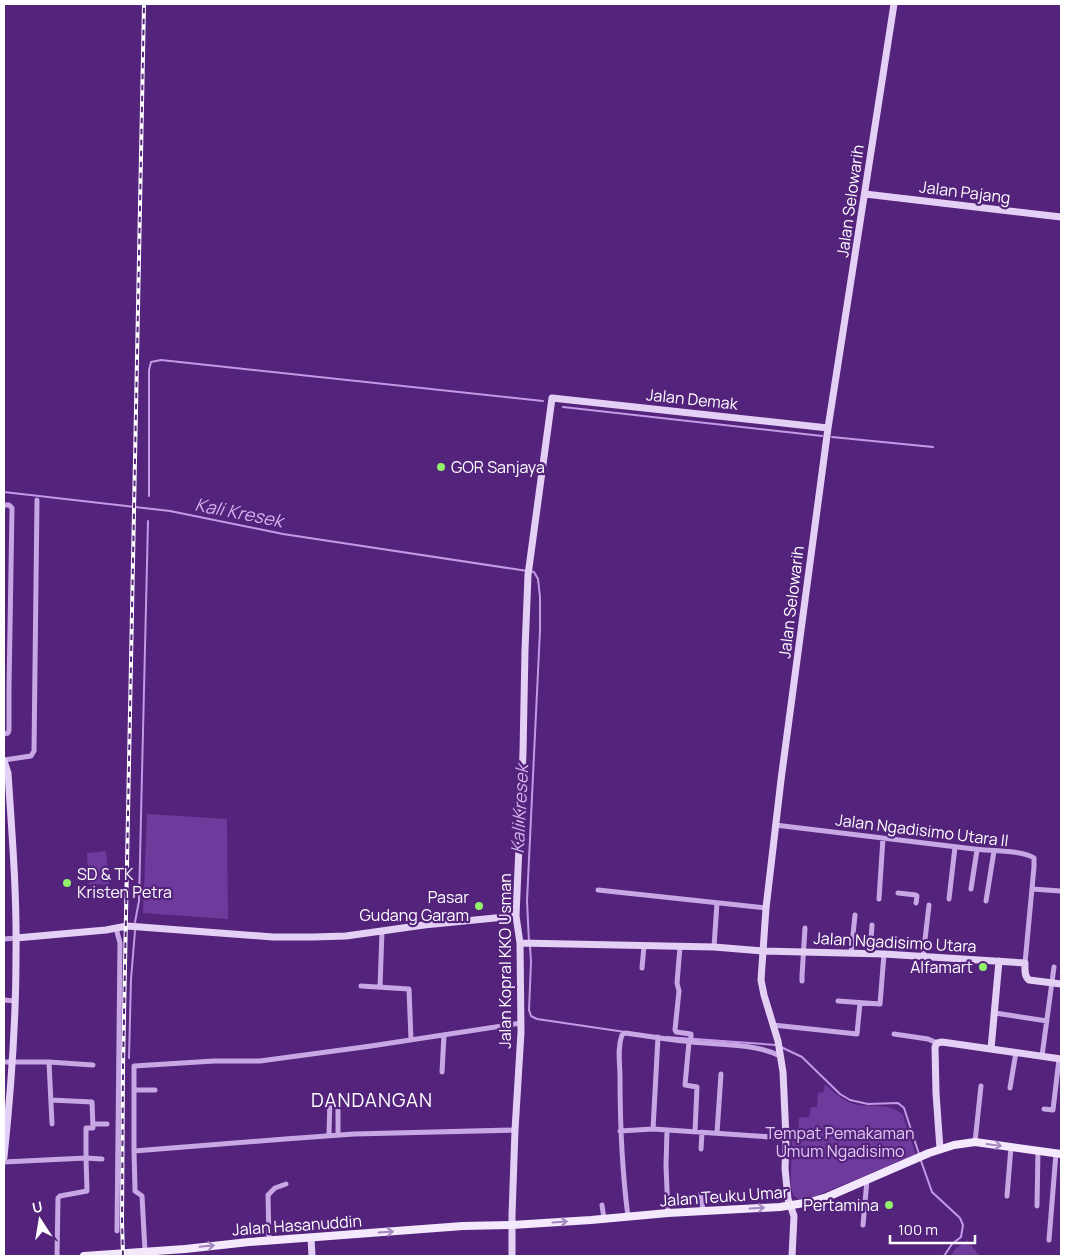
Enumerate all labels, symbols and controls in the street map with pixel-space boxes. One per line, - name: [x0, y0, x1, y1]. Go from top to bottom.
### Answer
- street label: Jalan Selowarih: [831, 143, 869, 259]
- street label: Jalan Pajang: [918, 175, 1012, 209]
- street label: Jalan Demak: [645, 383, 740, 415]
- place label: GOR Sanjaya: [451, 456, 545, 478]
- marker: GOR Sanjaya: [435, 461, 447, 473]
- water label: Kali Kresek: [193, 492, 288, 533]
- street label: Jalan Selowarih: [773, 544, 809, 660]
- water label: Kali Kresek: [505, 761, 533, 854]
- street label: Jalan Ngadisimo Utara II: [834, 808, 1010, 852]
- place label: SD & TK Kristen Petra: [77, 863, 172, 903]
- street label: Jalan Kopral KKO Usman: [494, 873, 516, 1049]
- marker: SD & TK Kristen Petra: [61, 877, 73, 889]
- place label: Pasar Gudang Garam: [360, 886, 469, 926]
- marker: Pasar Gudang Garam: [473, 900, 485, 912]
- street label: Jalan Ngadisimo Utara: [813, 927, 977, 957]
- place label: Alfamart: [910, 956, 973, 978]
- marker: Alfamart: [977, 961, 989, 973]
- district label: DANDANGAN: [311, 1087, 433, 1113]
- park label: Tempat Pemakaman Umum Ngadisimo: [766, 1122, 914, 1162]
- one-way arrow: [985, 1140, 1001, 1150]
- street label: Jalan Teuku Umar: [659, 1181, 789, 1211]
- place label: Pertamina: [803, 1194, 879, 1216]
- north arrow: [15, 1195, 65, 1245]
- text: U: [30, 1196, 44, 1217]
- marker: Pertamina: [883, 1199, 895, 1211]
- one-way arrow: [749, 1204, 765, 1213]
- street label: Jalan Hasanuddin: [231, 1209, 363, 1241]
- scale bar: [890, 1212, 975, 1244]
- one-way arrow: [552, 1217, 568, 1227]
- text: 100 m: [898, 1219, 938, 1240]
- one-way arrow: [378, 1227, 394, 1237]
- one-way arrow: [198, 1242, 214, 1251]

